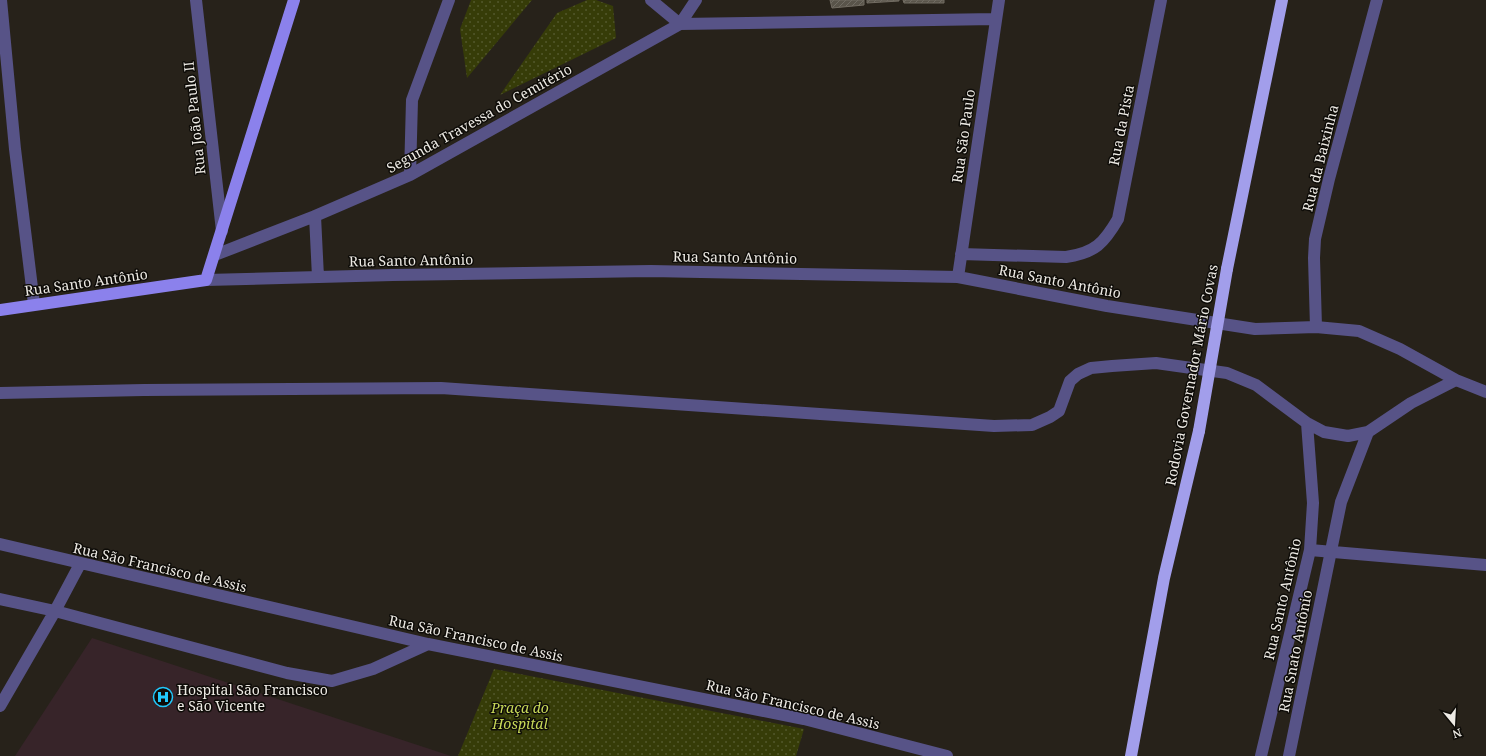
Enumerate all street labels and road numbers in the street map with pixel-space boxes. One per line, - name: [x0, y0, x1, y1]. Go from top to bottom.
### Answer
- street label: Segunda Travessa do Cemitério: [383, 59, 575, 177]
- street label: Rua João Paulo II: [179, 60, 209, 176]
- street label: Rua da Pista: [1104, 83, 1138, 167]
- street label: Rua São Paulo: [947, 88, 979, 184]
- street label: Rua da Baixinha: [1298, 102, 1343, 213]
- street label: Rua Santo Antônio: [673, 246, 797, 268]
- street label: Rua Santo Antônio: [349, 249, 473, 271]
- street label: Rua Santo Antônio: [997, 260, 1123, 302]
- street label: Rodovia Governador Mário Covas: [1160, 263, 1222, 487]
- street label: Rua Santo Antônio: [23, 264, 149, 300]
- street label: Rua Santo Antônio: [1259, 536, 1305, 662]
- street label: Rua São Francisco de Assis: [71, 538, 249, 596]
- street label: Rua Snato Antônio: [1274, 588, 1316, 714]
- street label: Rua São Francisco de Assis: [387, 610, 565, 666]
- street label: Rua São Francisco de Assis: [704, 675, 882, 733]

